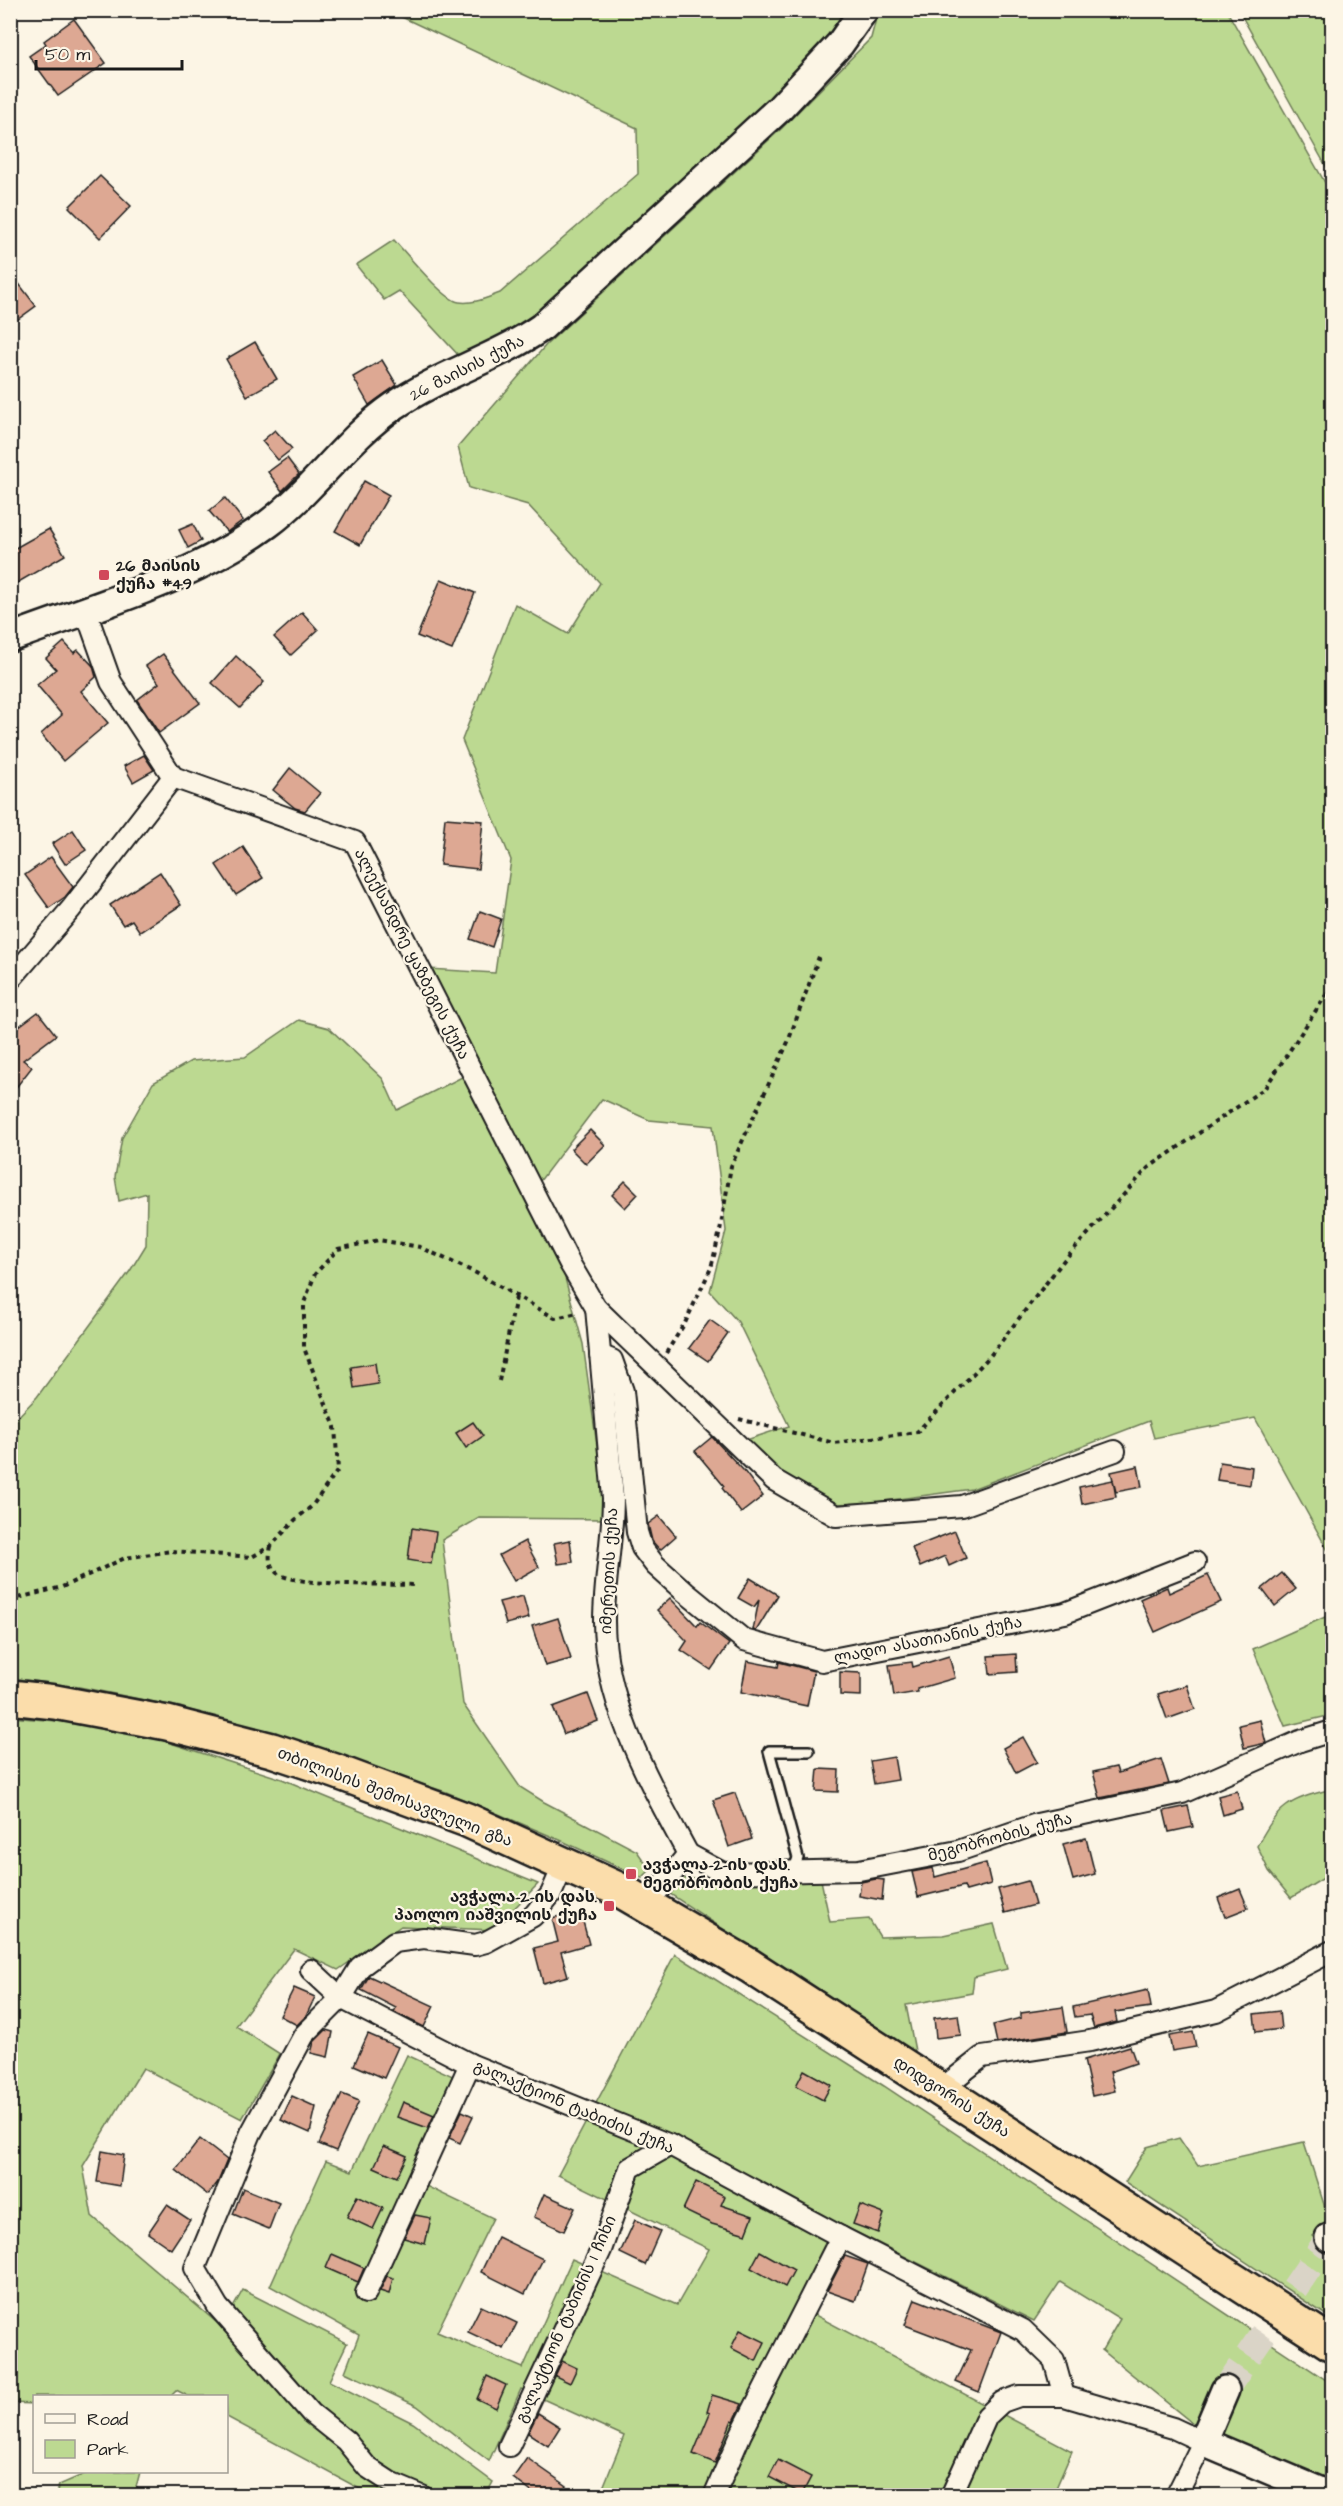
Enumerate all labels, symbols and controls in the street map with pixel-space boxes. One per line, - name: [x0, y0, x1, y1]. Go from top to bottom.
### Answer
- scale bar: [36, 33, 182, 71]
- text: 50 m: [45, 42, 90, 67]
- street label: 26 მაისის ქუჩა: [406, 330, 528, 406]
- place label: 26 მაისის ქუჩა #49: [115, 555, 200, 595]
- marker: 26 მაისის ქუჩა #49: [97, 568, 111, 582]
- street label: ალექსანდრე ყაზბეგის ქუჩა: [349, 845, 475, 1063]
- street label: იმერეთის ქუჩა: [595, 1507, 623, 1635]
- street label: ლადო ასათიანის ქუჩა: [832, 1611, 1024, 1669]
- street label: თბილისის შემოსავლელი გზა: [274, 1742, 516, 1852]
- street label: მეგობრობის ქუჩა: [925, 1807, 1075, 1867]
- place label: ავჭალა-2-ის დას. მეგობრობის ქუჩა: [643, 1854, 798, 1894]
- marker: ავჭალა-2-ის დას. მეგობრობის ქუჩა: [624, 1867, 638, 1881]
- place label: ავჭალა-2-ის დას. პაოლო იაშვილის ქუჩა: [394, 1886, 597, 1926]
- marker: ავჭალა-2-ის დას. პაოლო იაშვილის ქუჩა: [602, 1899, 616, 1913]
- street label: დიდგორის ქუჩა: [890, 2051, 1014, 2143]
- street label: გალაქტიონ ტაბიძის ქუჩა: [470, 2055, 678, 2159]
- street label: გალაქტიონ ტაბიძის I ჩიხი: [510, 2212, 622, 2426]
- legend: [33, 2395, 228, 2473]
- text: Road: [87, 2407, 128, 2432]
- text: Park: [87, 2437, 129, 2462]

